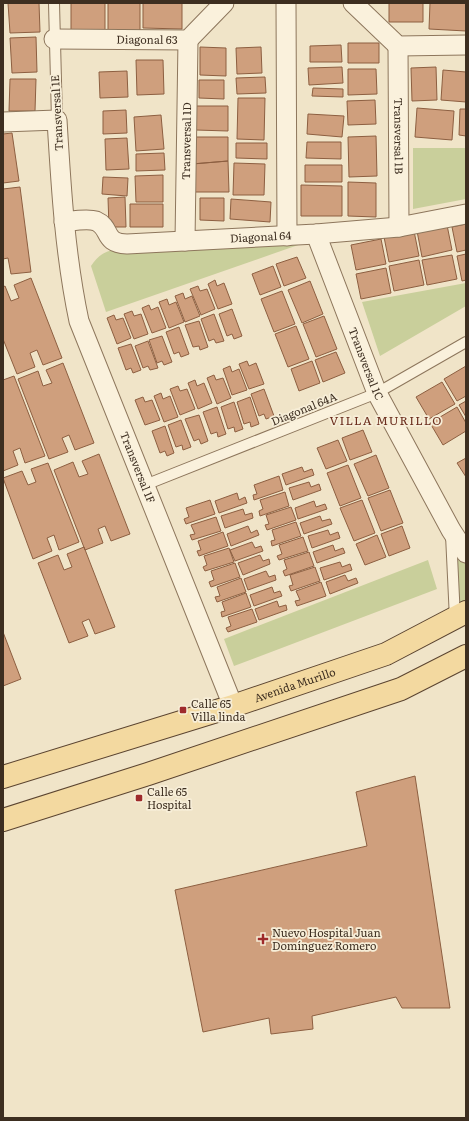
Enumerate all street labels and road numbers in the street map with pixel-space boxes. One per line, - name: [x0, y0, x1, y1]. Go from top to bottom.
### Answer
- street label: Diagonal 63: [116, 30, 178, 47]
- street label: Transversal 1E: [46, 75, 66, 152]
- street label: Transversal 1B: [391, 98, 408, 174]
- street label: Transversal 1D: [177, 102, 194, 180]
- street label: Diagonal 64: [230, 226, 292, 246]
- street label: Transversal 1C: [345, 325, 388, 403]
- street label: Diagonal 64A: [268, 388, 339, 428]
- street label: Transversal 1F: [117, 429, 160, 505]
- street label: Avenida Murillo: [252, 663, 337, 705]

